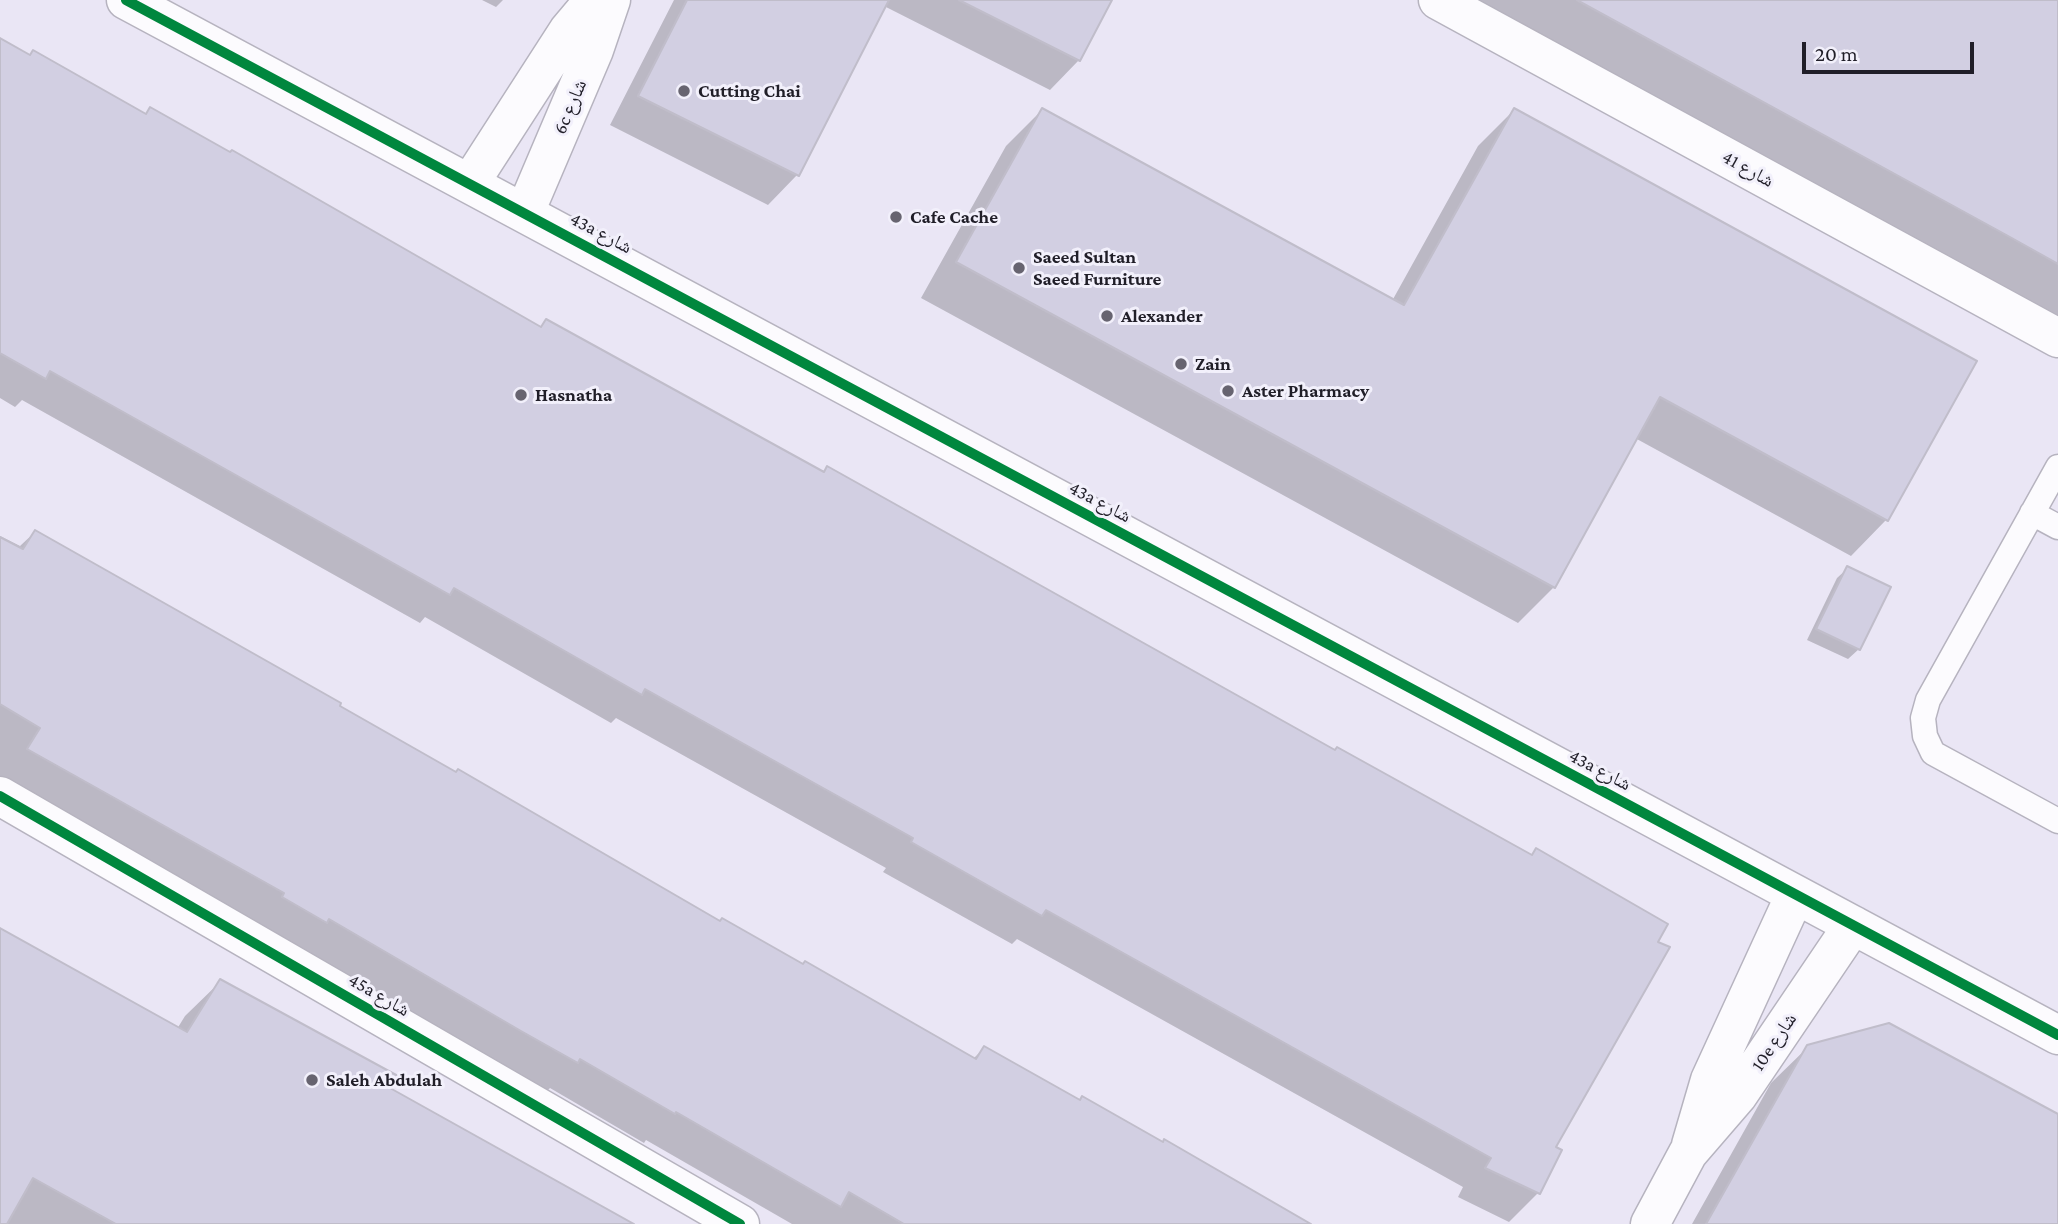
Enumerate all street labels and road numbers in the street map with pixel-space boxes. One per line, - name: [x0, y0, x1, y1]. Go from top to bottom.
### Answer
- street label: 6c شارع: [548, 76, 592, 138]
- street label: شارع 41: [1718, 146, 1778, 192]
- street label: 43a شارع: [566, 207, 636, 259]
- street label: 43a شارع: [1065, 476, 1135, 528]
- street label: 43a شارع: [1565, 744, 1635, 796]
- street label: 45a شارع: [344, 968, 414, 1022]
- street label: 10e شارع: [1746, 1009, 1802, 1075]

